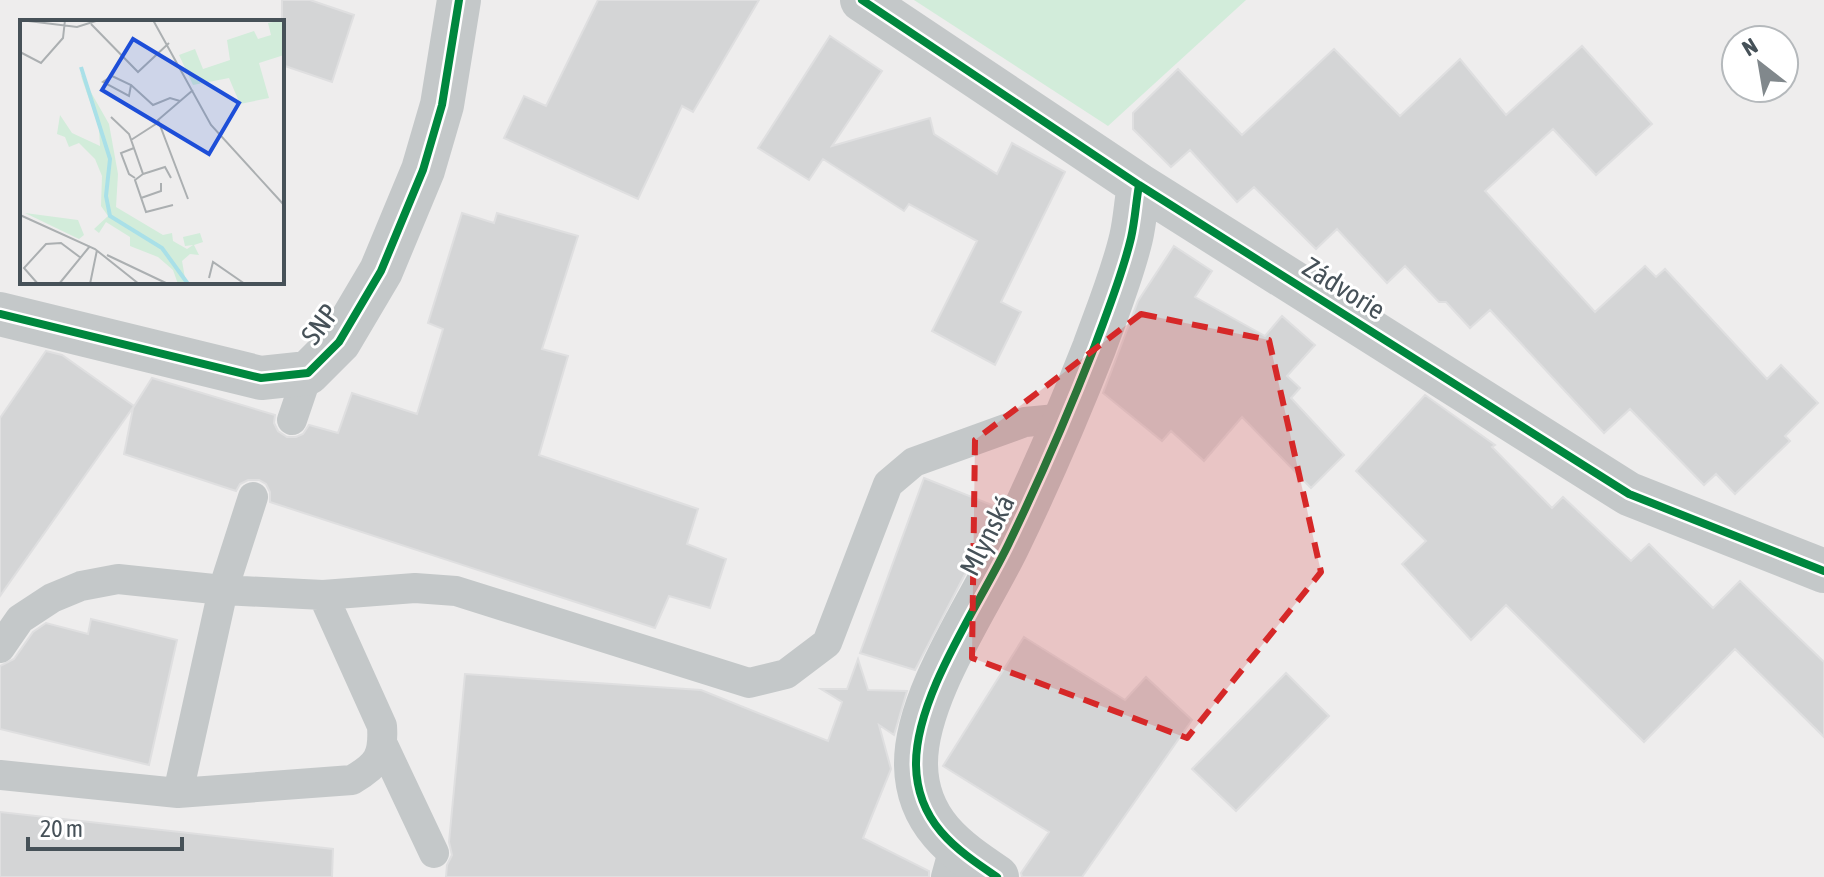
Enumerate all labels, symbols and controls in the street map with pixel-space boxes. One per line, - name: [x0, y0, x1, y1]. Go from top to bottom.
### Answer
- inset map: [20, 20, 284, 284]
- north arrow: [1720, 24, 1800, 104]
- text: N: [1737, 32, 1762, 61]
- street label: Zádvorie: [1297, 250, 1391, 326]
- street label: SNP: [295, 298, 345, 350]
- street label: Mlynská: [953, 489, 1021, 581]
- scale bar: [28, 801, 182, 851]
- text: 20 m: [40, 815, 83, 842]

